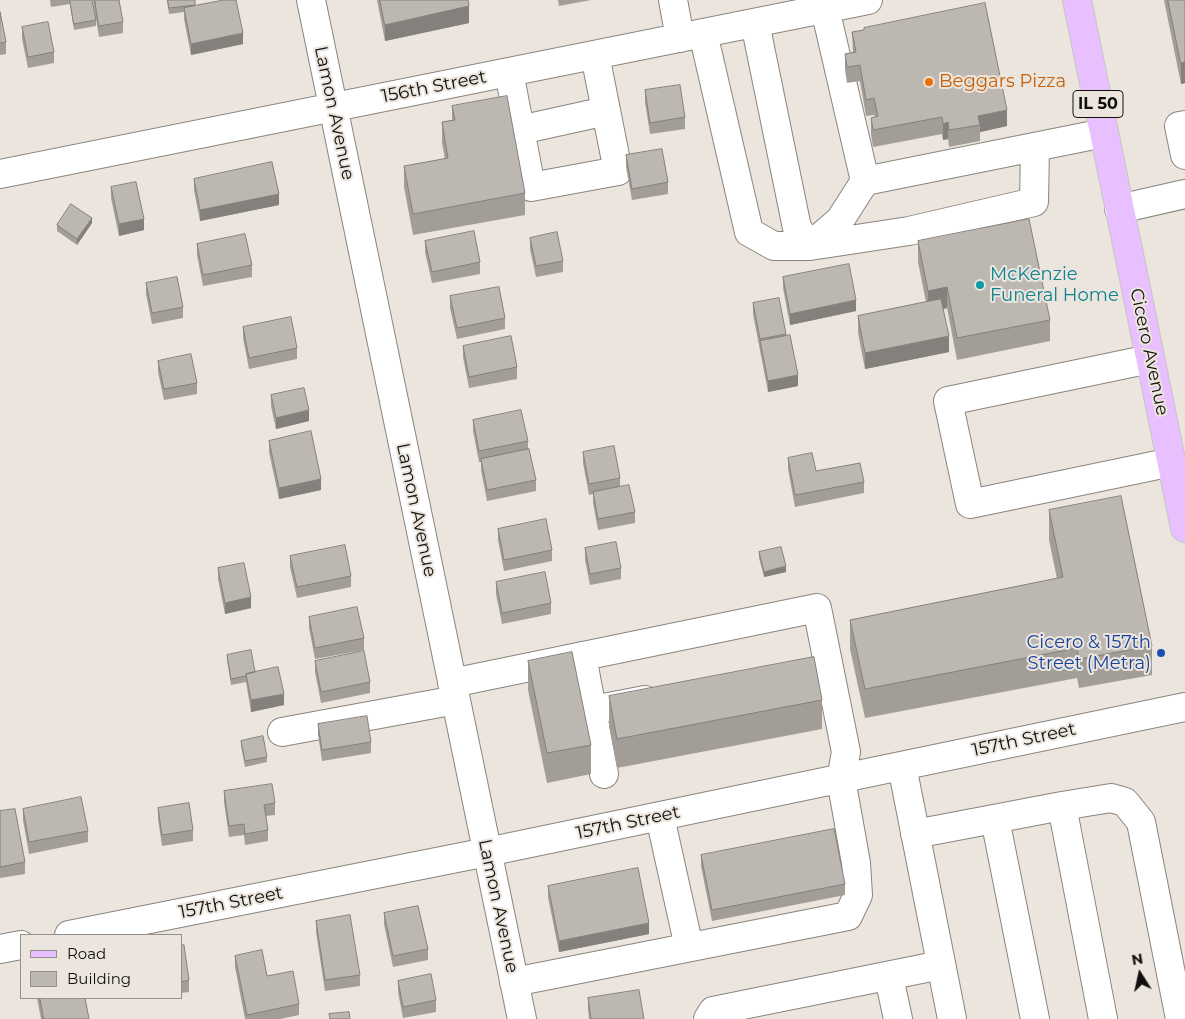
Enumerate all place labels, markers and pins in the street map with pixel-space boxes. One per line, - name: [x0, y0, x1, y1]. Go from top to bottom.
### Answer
- place label: Beggars Pizza: [939, 71, 1066, 93]
- marker: Beggars Pizza: [923, 76, 935, 88]
- place label: McKenzie Funeral Home: [990, 264, 1119, 306]
- marker: McKenzie Funeral Home: [974, 279, 986, 291]
- place label: Cicero & 157th Street (Metra): [1027, 632, 1151, 674]
- marker: Cicero & 157th Street (Metra): [1155, 647, 1167, 659]

